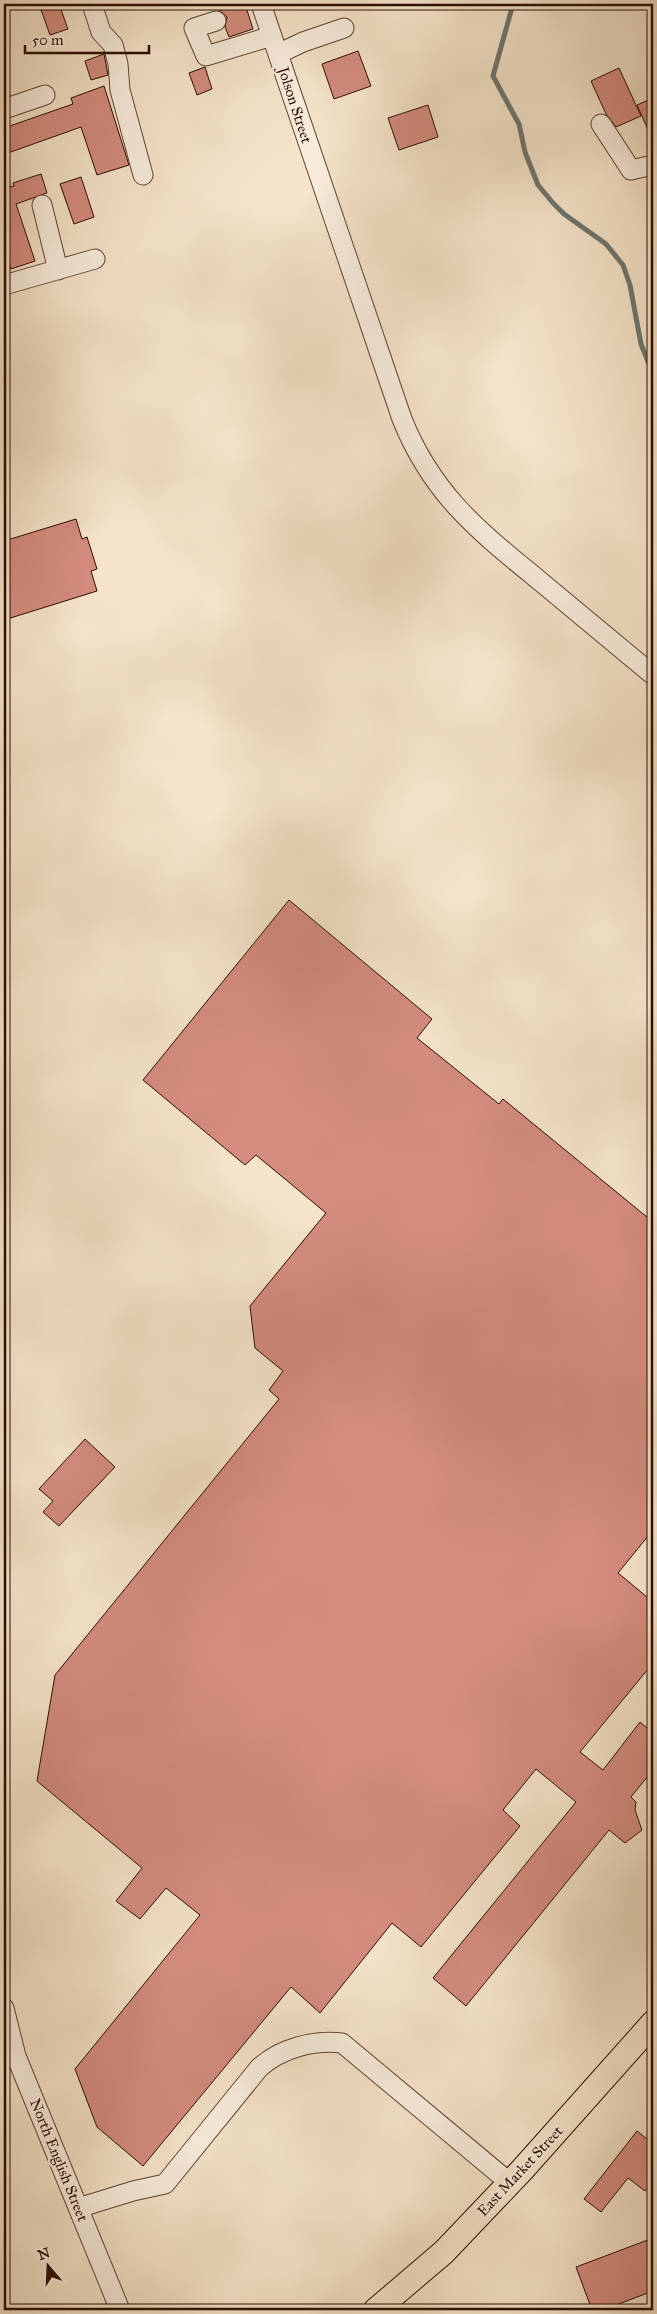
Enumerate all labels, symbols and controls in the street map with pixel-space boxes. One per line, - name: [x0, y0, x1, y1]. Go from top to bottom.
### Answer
- scale bar: [25, 22, 149, 54]
- text: 50 m: [32, 31, 64, 49]
- street label: Jolson Street: [273, 63, 316, 146]
- street label: North English Street: [26, 2096, 92, 2225]
- street label: East Market Street: [473, 2121, 567, 2220]
- north arrow: [22, 2242, 72, 2292]
- text: N: [36, 2244, 52, 2264]

